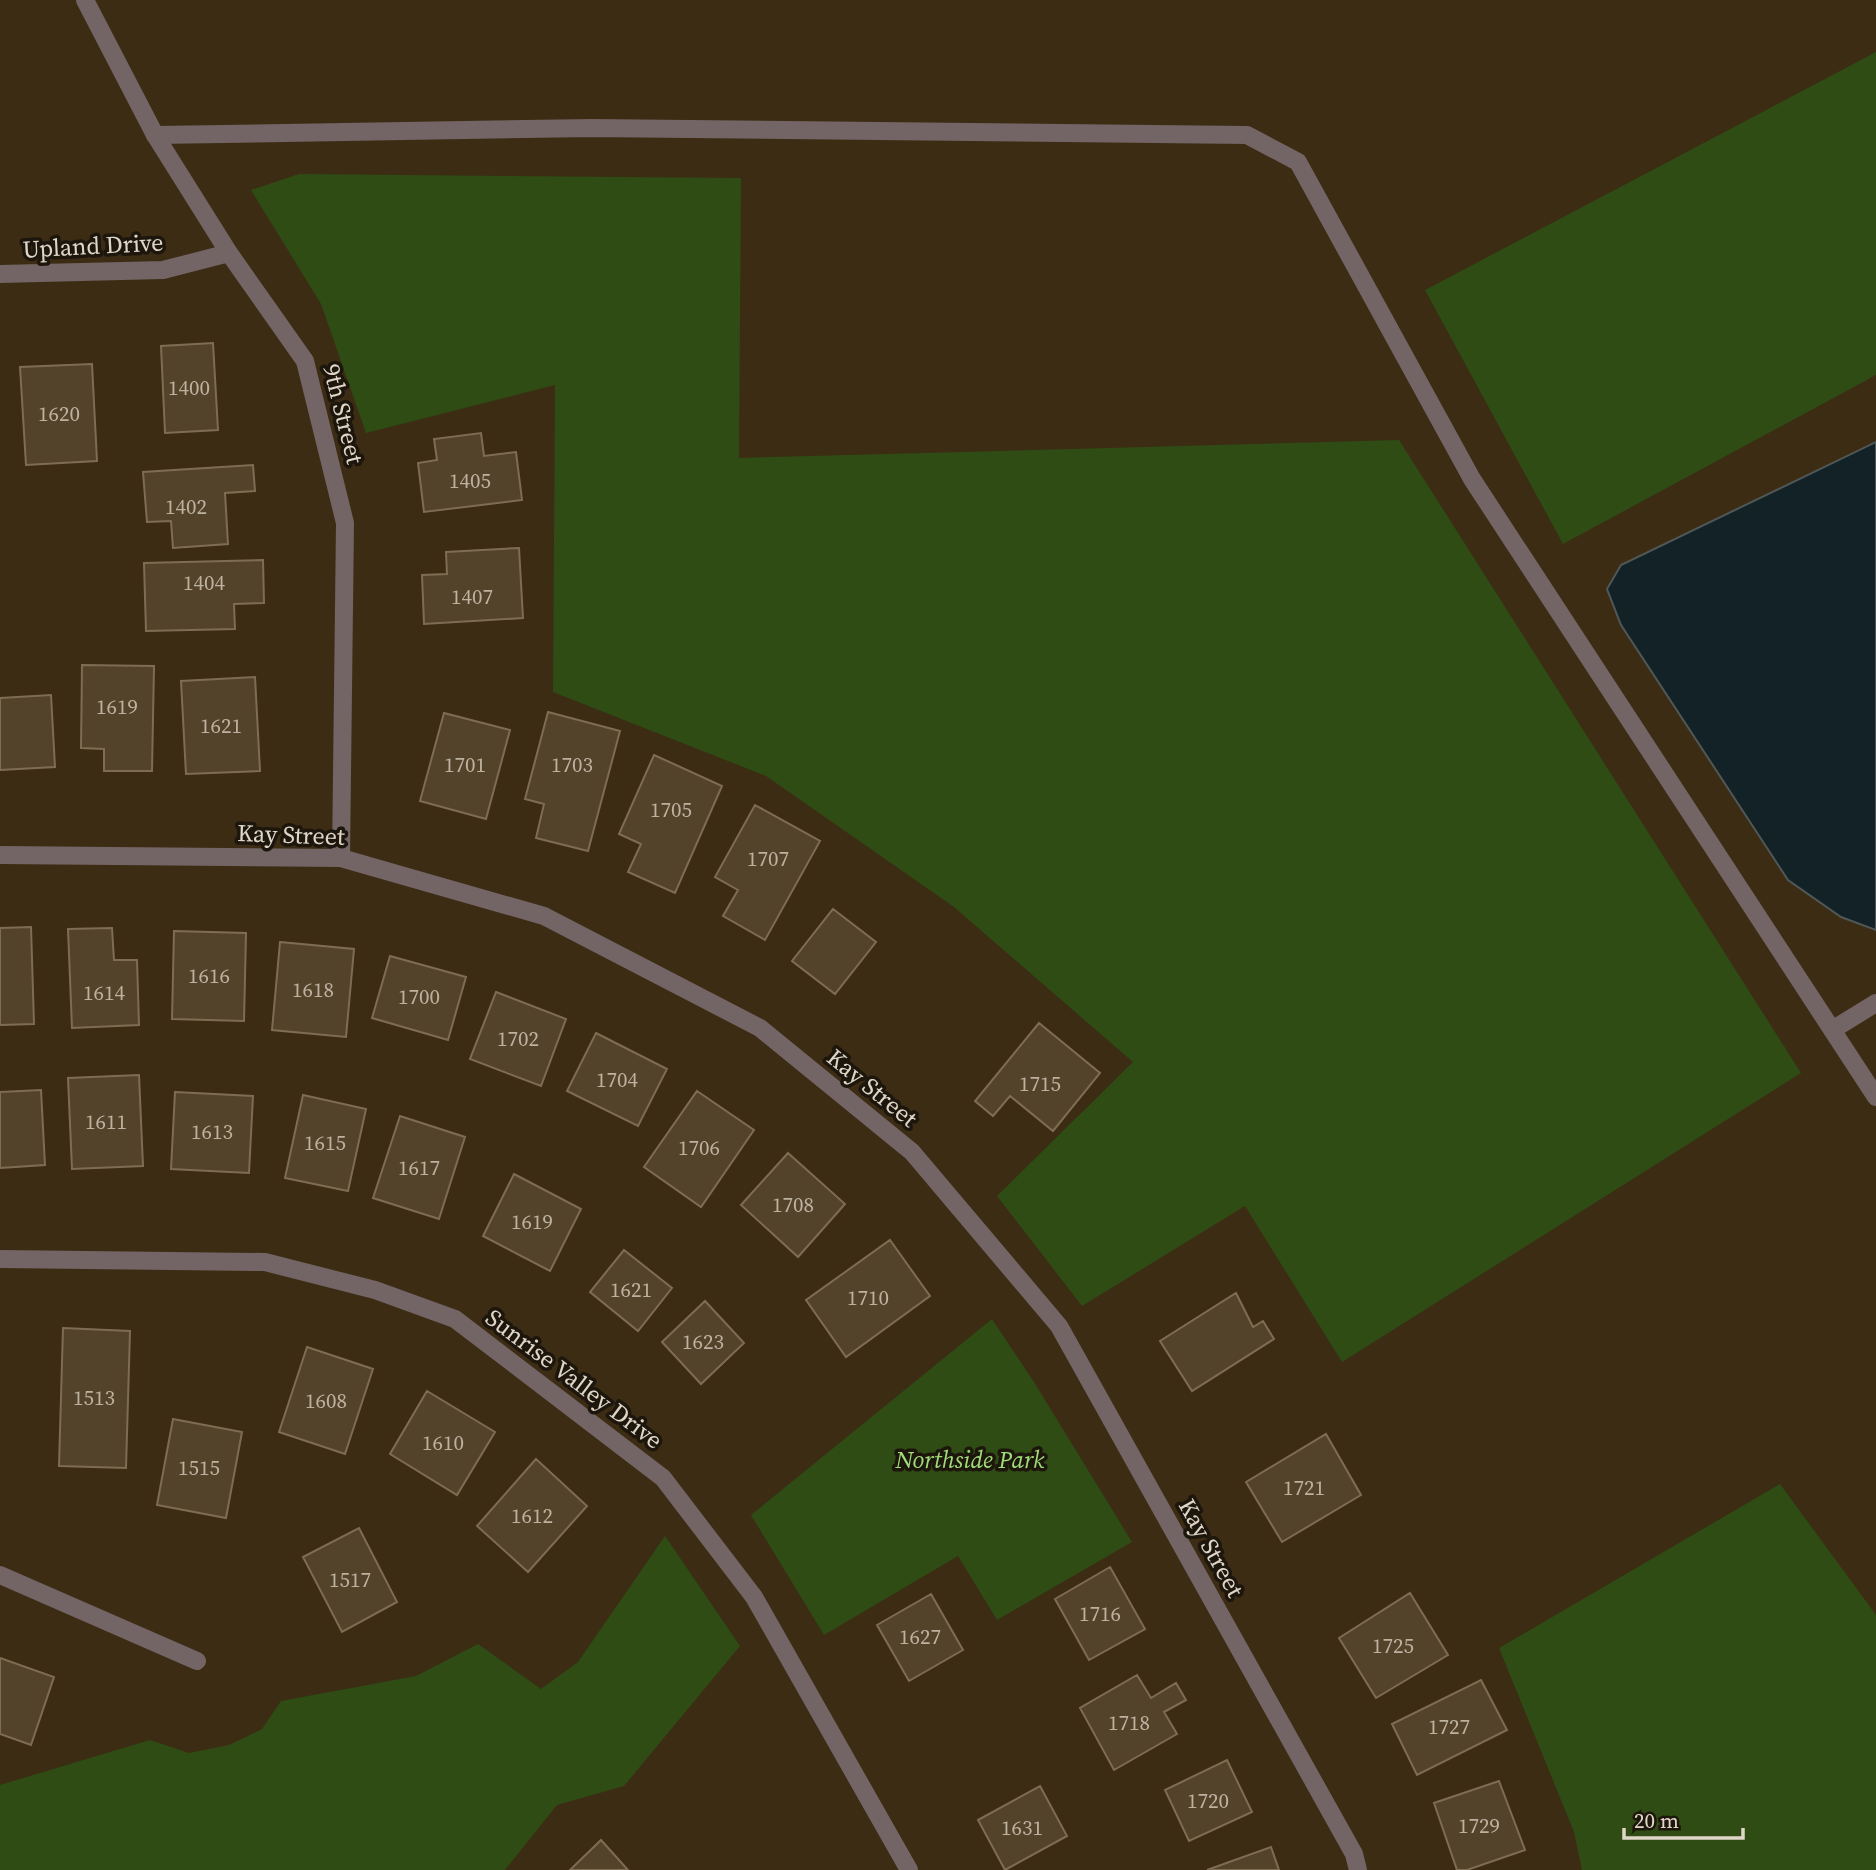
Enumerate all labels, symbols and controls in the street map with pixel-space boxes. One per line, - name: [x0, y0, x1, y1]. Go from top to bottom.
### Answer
- street label: Upland Drive: [22, 225, 164, 266]
- street label: 9th Street: [315, 360, 372, 467]
- house number: 1400: [168, 373, 210, 402]
- house number: 1620: [38, 399, 80, 428]
- house number: 1405: [449, 466, 491, 495]
- house number: 1402: [165, 492, 207, 521]
- house number: 1404: [183, 568, 225, 597]
- house number: 1407: [451, 582, 493, 611]
- house number: 1619: [96, 692, 138, 721]
- house number: 1621: [200, 711, 242, 740]
- house number: 1701: [444, 750, 486, 779]
- house number: 1703: [551, 750, 593, 779]
- house number: 1705: [650, 795, 692, 824]
- street label: Kay Street: [237, 816, 346, 853]
- house number: 1707: [747, 844, 789, 873]
- house number: 1616: [188, 961, 230, 990]
- house number: 1618: [292, 975, 334, 1004]
- house number: 1614: [83, 978, 125, 1007]
- house number: 1700: [398, 982, 440, 1011]
- house number: 1702: [497, 1024, 539, 1053]
- street label: Kay Street: [820, 1041, 925, 1134]
- house number: 1704: [596, 1065, 638, 1094]
- house number: 1715: [1019, 1069, 1061, 1098]
- house number: 1611: [85, 1107, 127, 1136]
- house number: 1613: [191, 1117, 233, 1146]
- house number: 1615: [304, 1128, 346, 1157]
- house number: 1706: [678, 1133, 720, 1162]
- house number: 1617: [398, 1153, 440, 1182]
- house number: 1708: [772, 1190, 814, 1219]
- house number: 1619: [511, 1207, 553, 1236]
- house number: 1621: [610, 1275, 652, 1304]
- house number: 1710: [847, 1283, 889, 1312]
- street label: Sunrise Valley Drive: [479, 1301, 670, 1456]
- house number: 1623: [682, 1327, 724, 1356]
- house number: 1513: [73, 1383, 115, 1412]
- house number: 1608: [305, 1386, 347, 1415]
- house number: 1610: [422, 1428, 464, 1457]
- park label: Northside Park: [895, 1443, 1045, 1476]
- house number: 1515: [178, 1453, 220, 1482]
- house number: 1721: [1283, 1473, 1325, 1502]
- street label: Kay Street: [1171, 1493, 1252, 1603]
- house number: 1612: [511, 1501, 553, 1530]
- house number: 1517: [329, 1565, 371, 1594]
- house number: 1716: [1079, 1599, 1121, 1628]
- house number: 1627: [899, 1622, 941, 1651]
- house number: 1725: [1372, 1631, 1414, 1660]
- house number: 1718: [1108, 1708, 1150, 1737]
- house number: 1727: [1428, 1712, 1470, 1741]
- house number: 1720: [1187, 1786, 1229, 1815]
- scale bar: [1624, 1797, 1743, 1841]
- text: 20 m: [1634, 1806, 1679, 1835]
- house number: 1729: [1458, 1811, 1500, 1840]
- house number: 1631: [1001, 1813, 1043, 1842]

